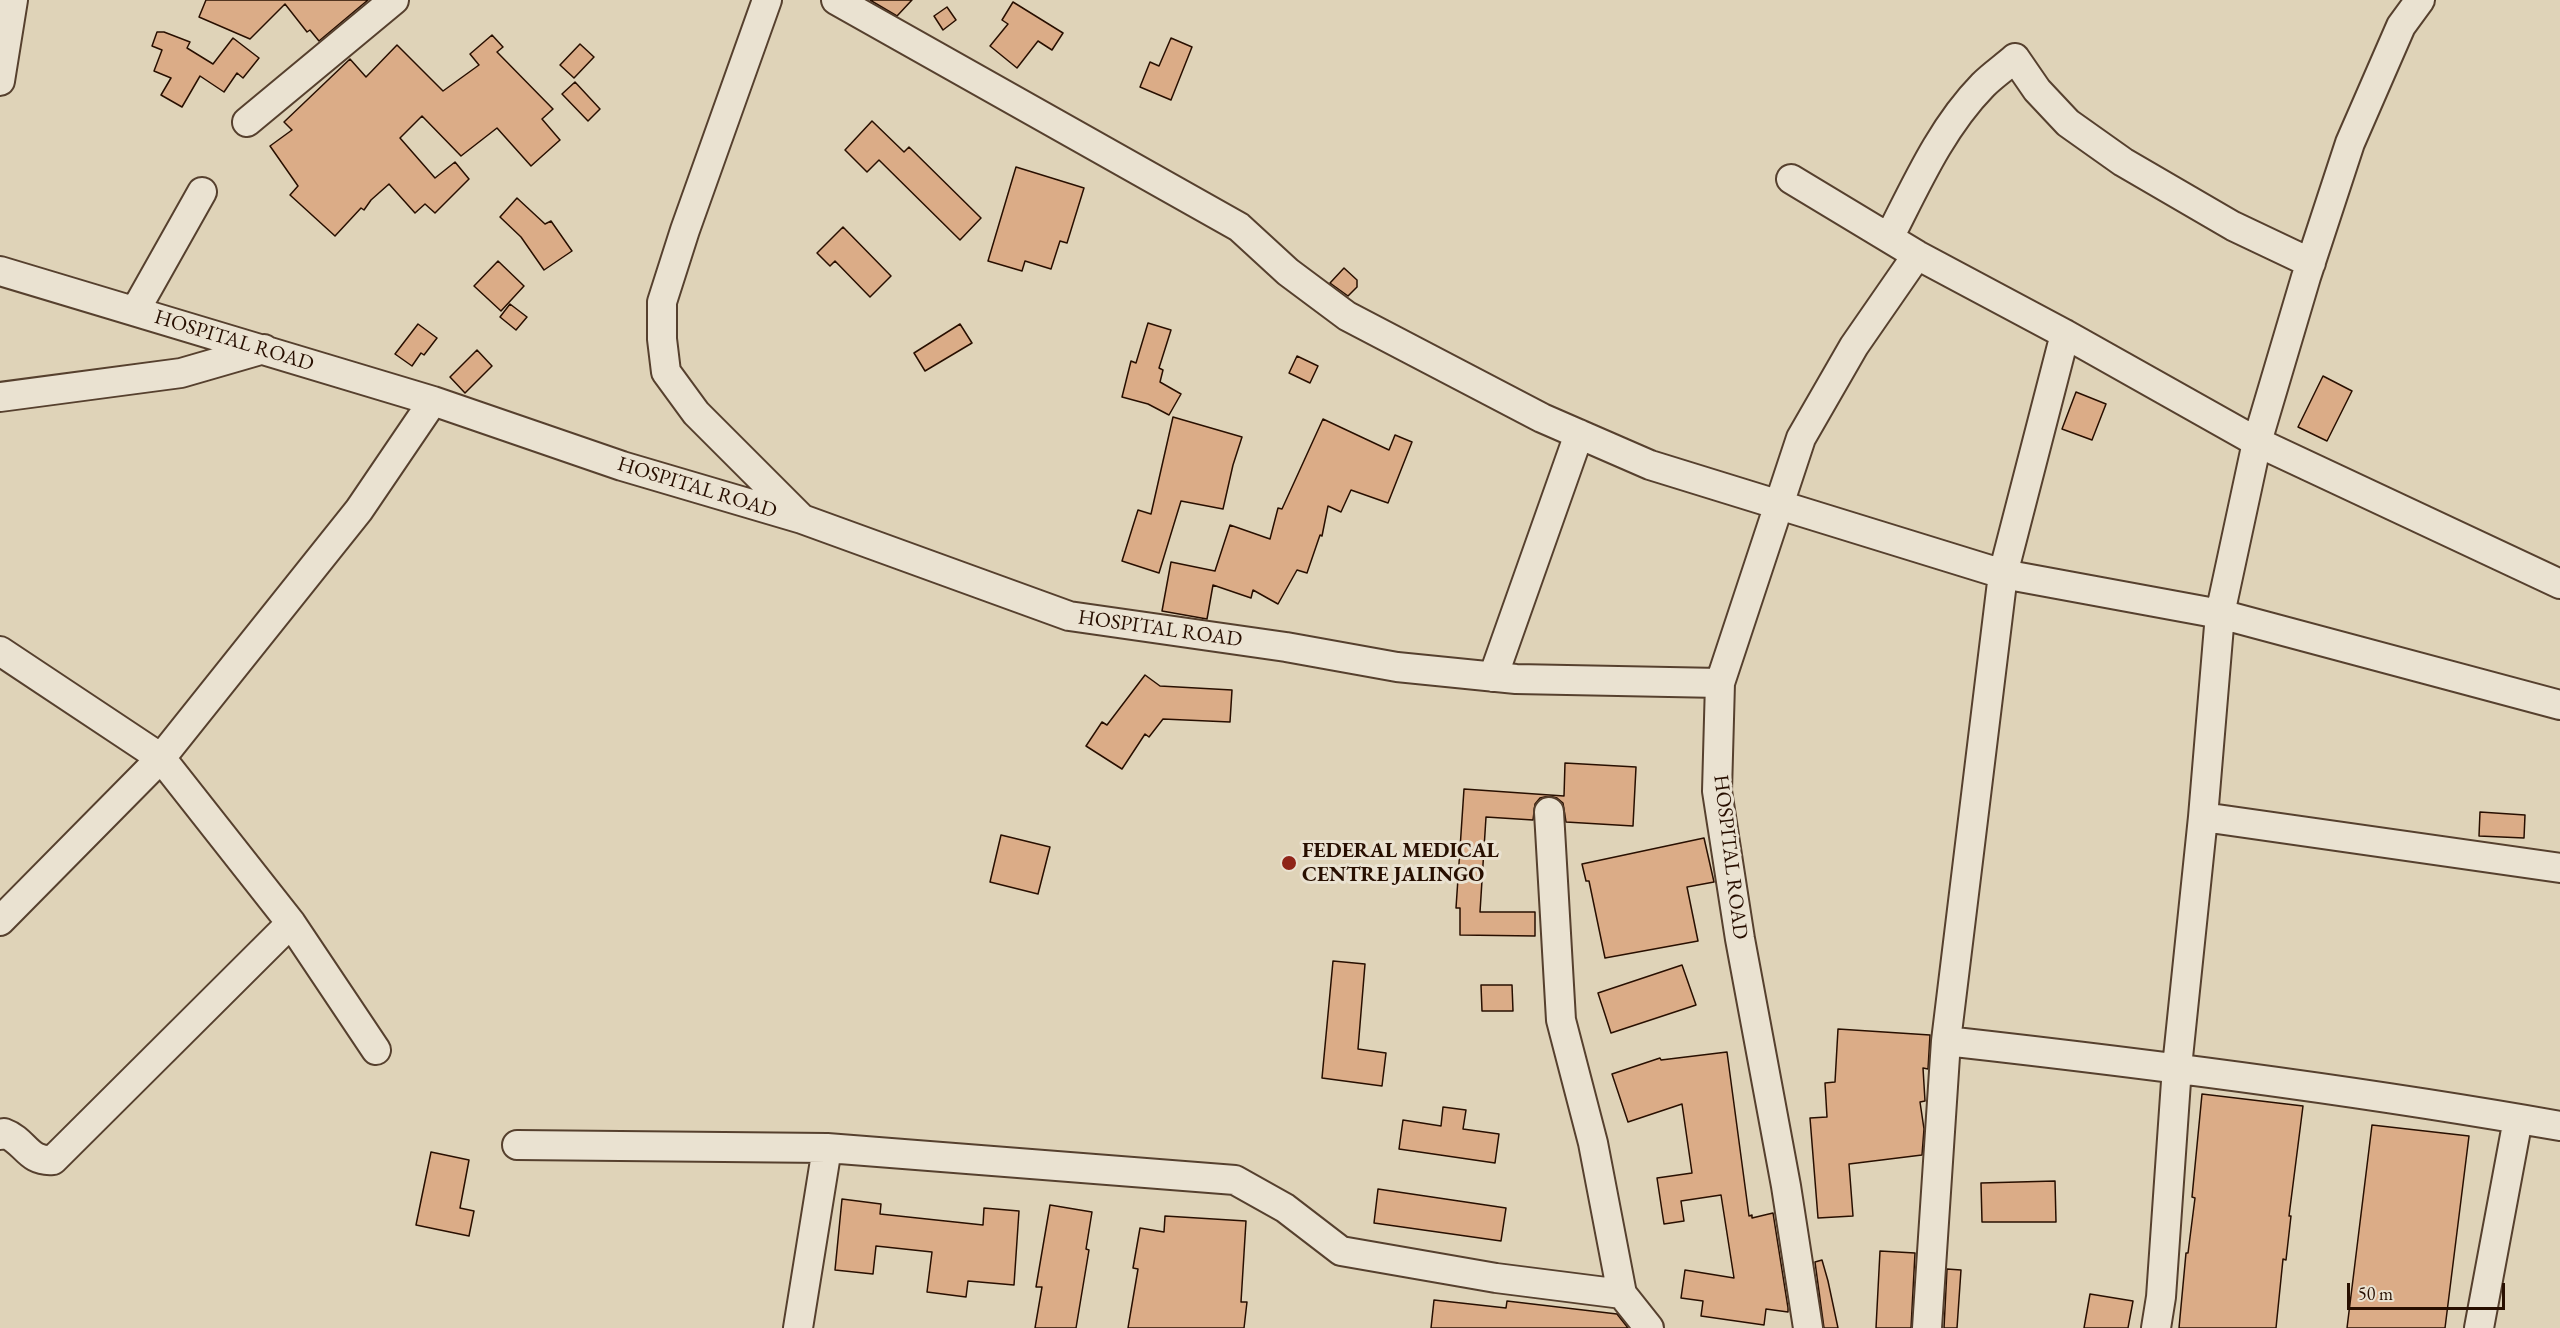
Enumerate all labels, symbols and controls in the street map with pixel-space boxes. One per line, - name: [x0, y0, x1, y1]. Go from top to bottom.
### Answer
- street label: HOSPITAL ROAD: [151, 305, 317, 377]
- street label: HOSPITAL ROAD: [614, 452, 780, 524]
- street label: HOSPITAL ROAD: [1076, 605, 1244, 653]
- street label: HOSPITAL ROAD: [1707, 773, 1753, 941]
- place label: FEDERAL MEDICAL CENTRE JALINGO: [1302, 838, 1499, 888]
- marker: FEDERAL MEDICAL CENTRE JALINGO: [1280, 854, 1298, 872]
- scale bar: [2350, 1271, 2508, 1309]
- text: 50 m: [2358, 1282, 2393, 1305]

